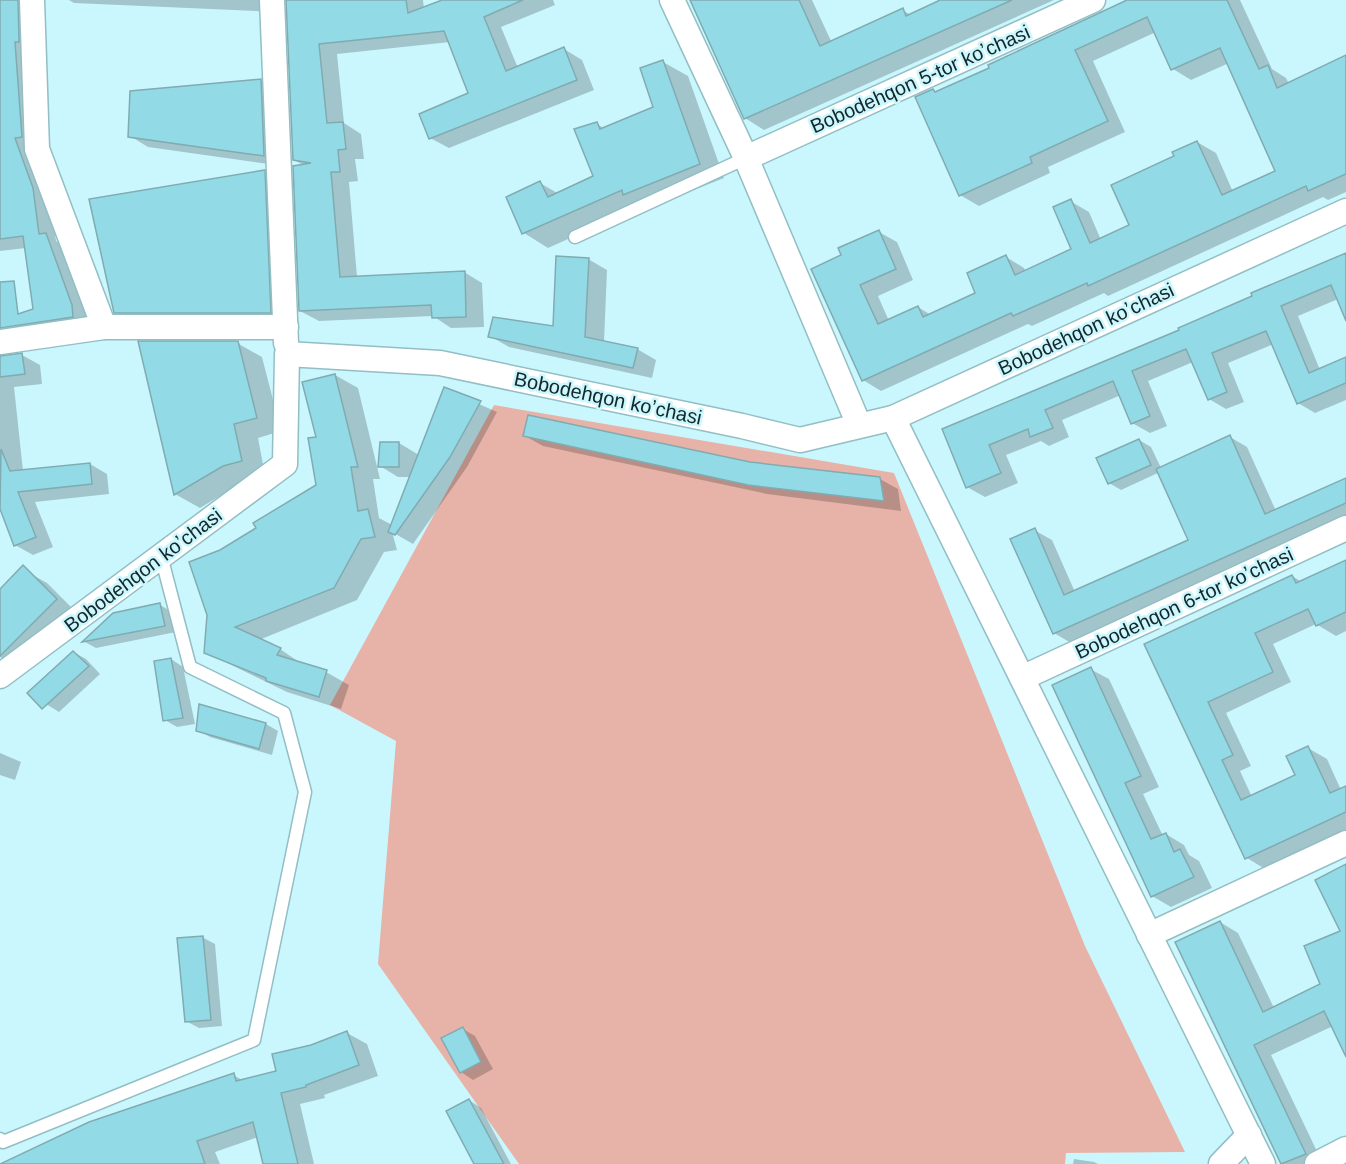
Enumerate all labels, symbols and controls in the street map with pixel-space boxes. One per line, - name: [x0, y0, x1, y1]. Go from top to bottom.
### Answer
- street label: Bobodehqon 5-tor koʼchasi: [807, 21, 1033, 137]
- street label: Bobodehqon koʼchasi: [995, 279, 1177, 379]
- street label: Bobodehqon koʼchasi: [512, 367, 704, 429]
- street label: Bobodehqon koʼchasi: [60, 504, 226, 636]
- street label: Bobodehqon 6-tor koʼchasi: [1072, 543, 1296, 663]

